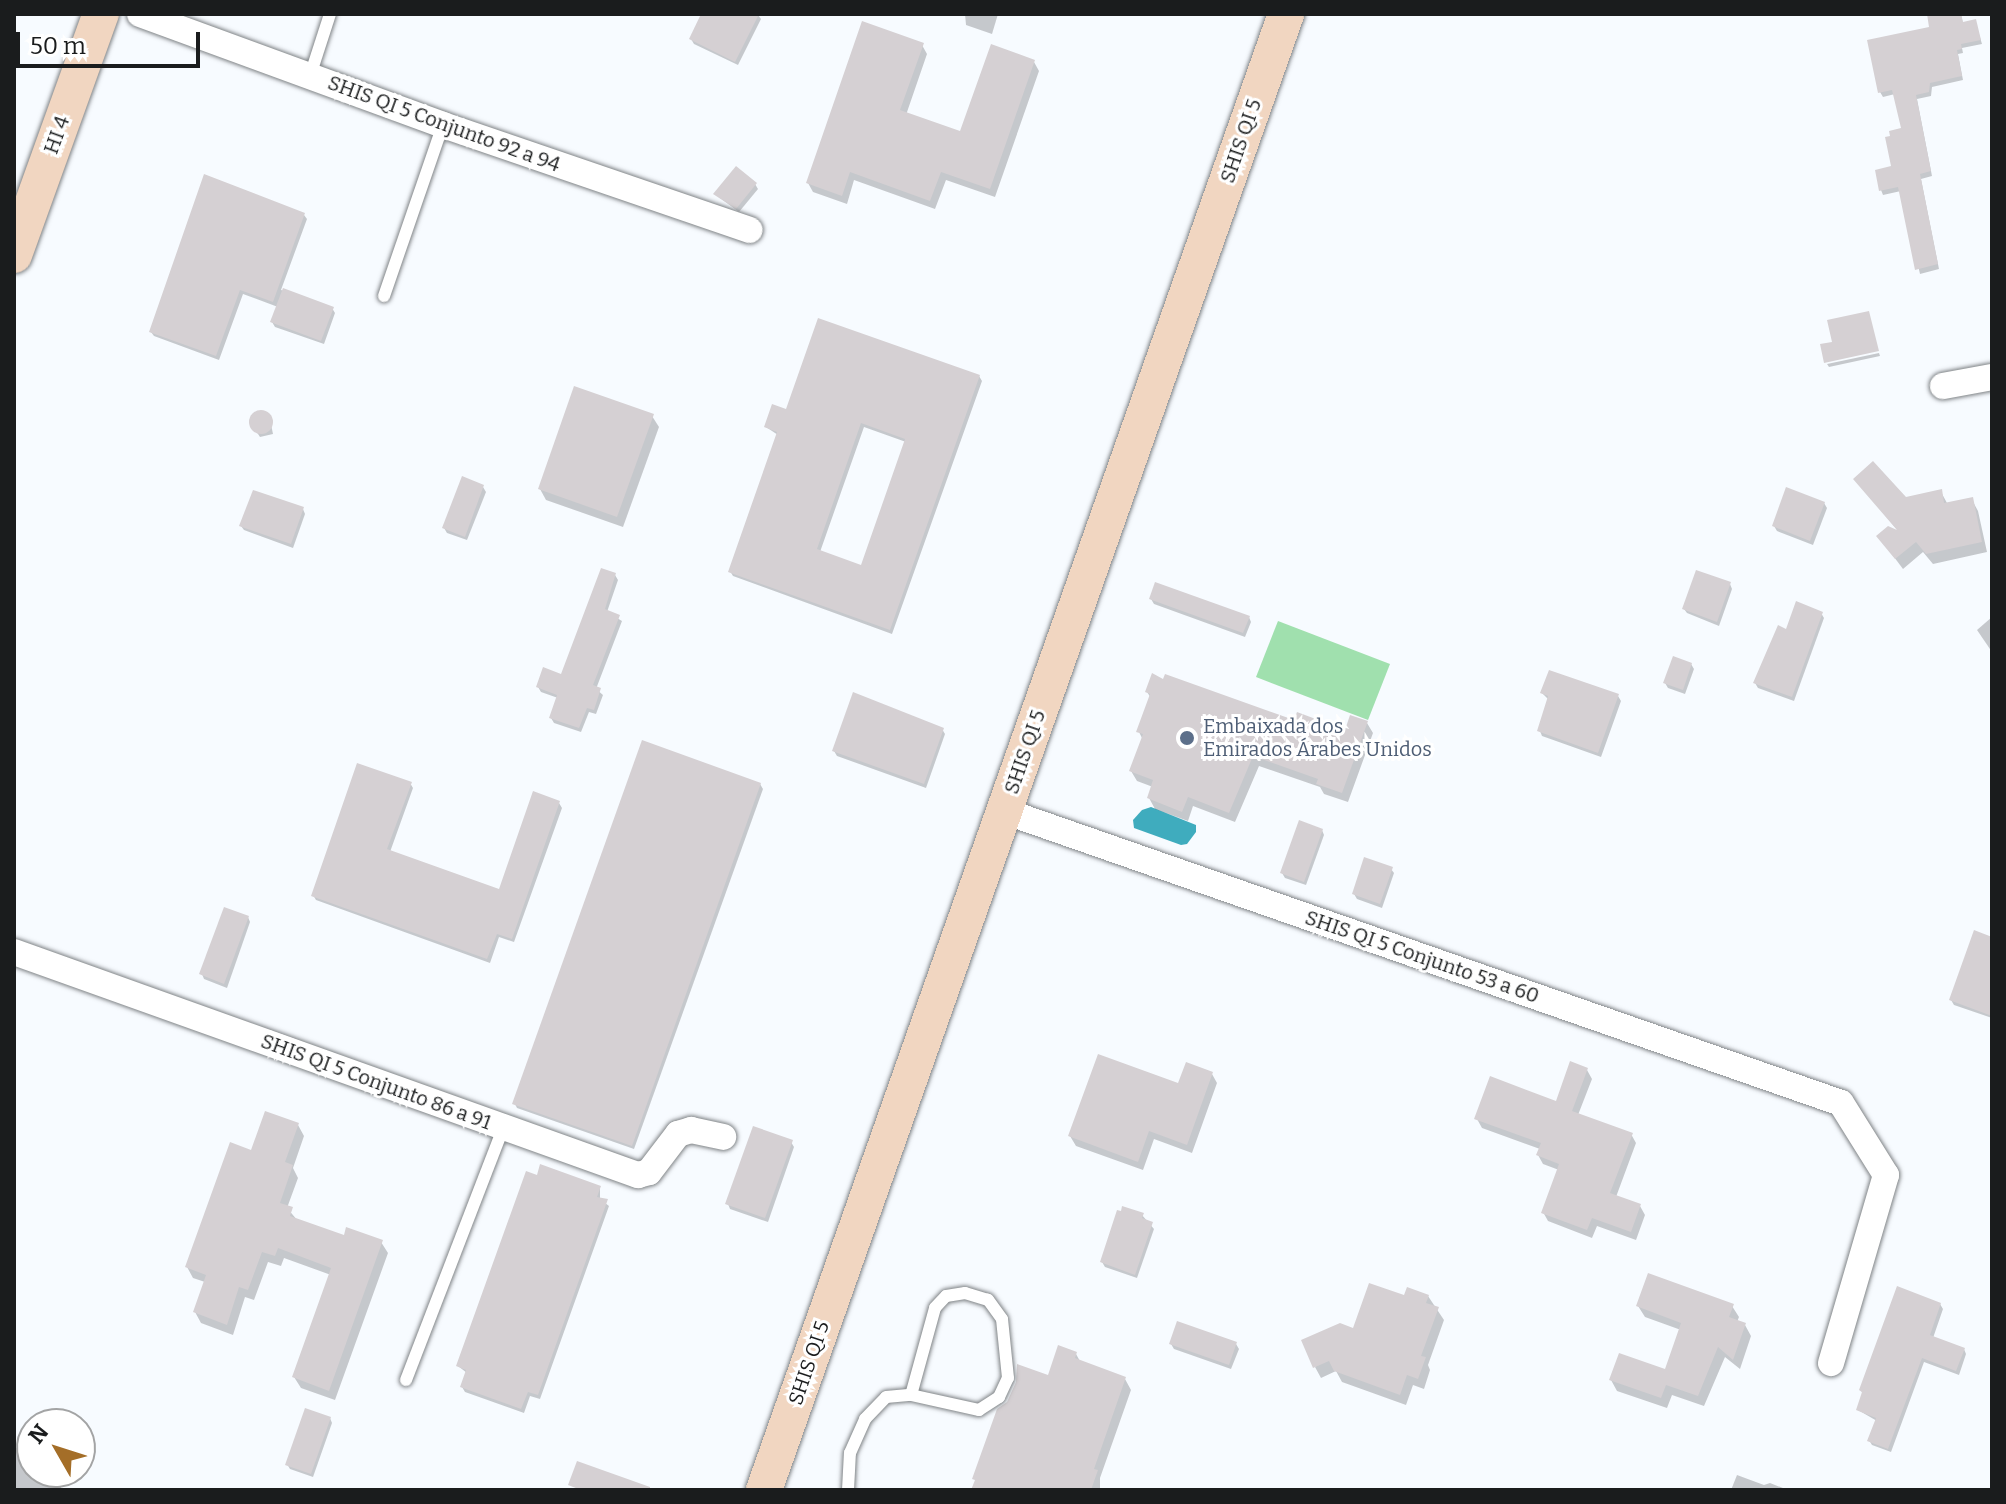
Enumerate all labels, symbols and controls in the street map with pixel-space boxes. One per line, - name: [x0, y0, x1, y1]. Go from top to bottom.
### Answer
- scale bar: [20, 16, 204, 66]
- text: 50 m: [30, 32, 86, 60]
- street label: SHIS QI 5 Conjunto 92 a 94: [325, 71, 563, 177]
- street label: SHIS QI 5: [1215, 96, 1267, 186]
- street label: HI 4: [39, 113, 75, 157]
- street label: SHIS QI 5: [999, 707, 1051, 797]
- place label: Embaixada dos Emirados Árabes Unidos: [1203, 714, 1432, 761]
- marker: Embaixada dos Emirados Árabes Unidos: [1178, 729, 1196, 747]
- street label: SHIS QI 5 Conjunto 53 a 60: [1302, 906, 1542, 1008]
- street label: SHIS QI 5 Conjunto 86 a 91: [258, 1029, 494, 1135]
- street label: SHIS QI 5: [783, 1318, 835, 1408]
- north arrow: [16, 1408, 96, 1488]
- text: N: [23, 1419, 54, 1449]

